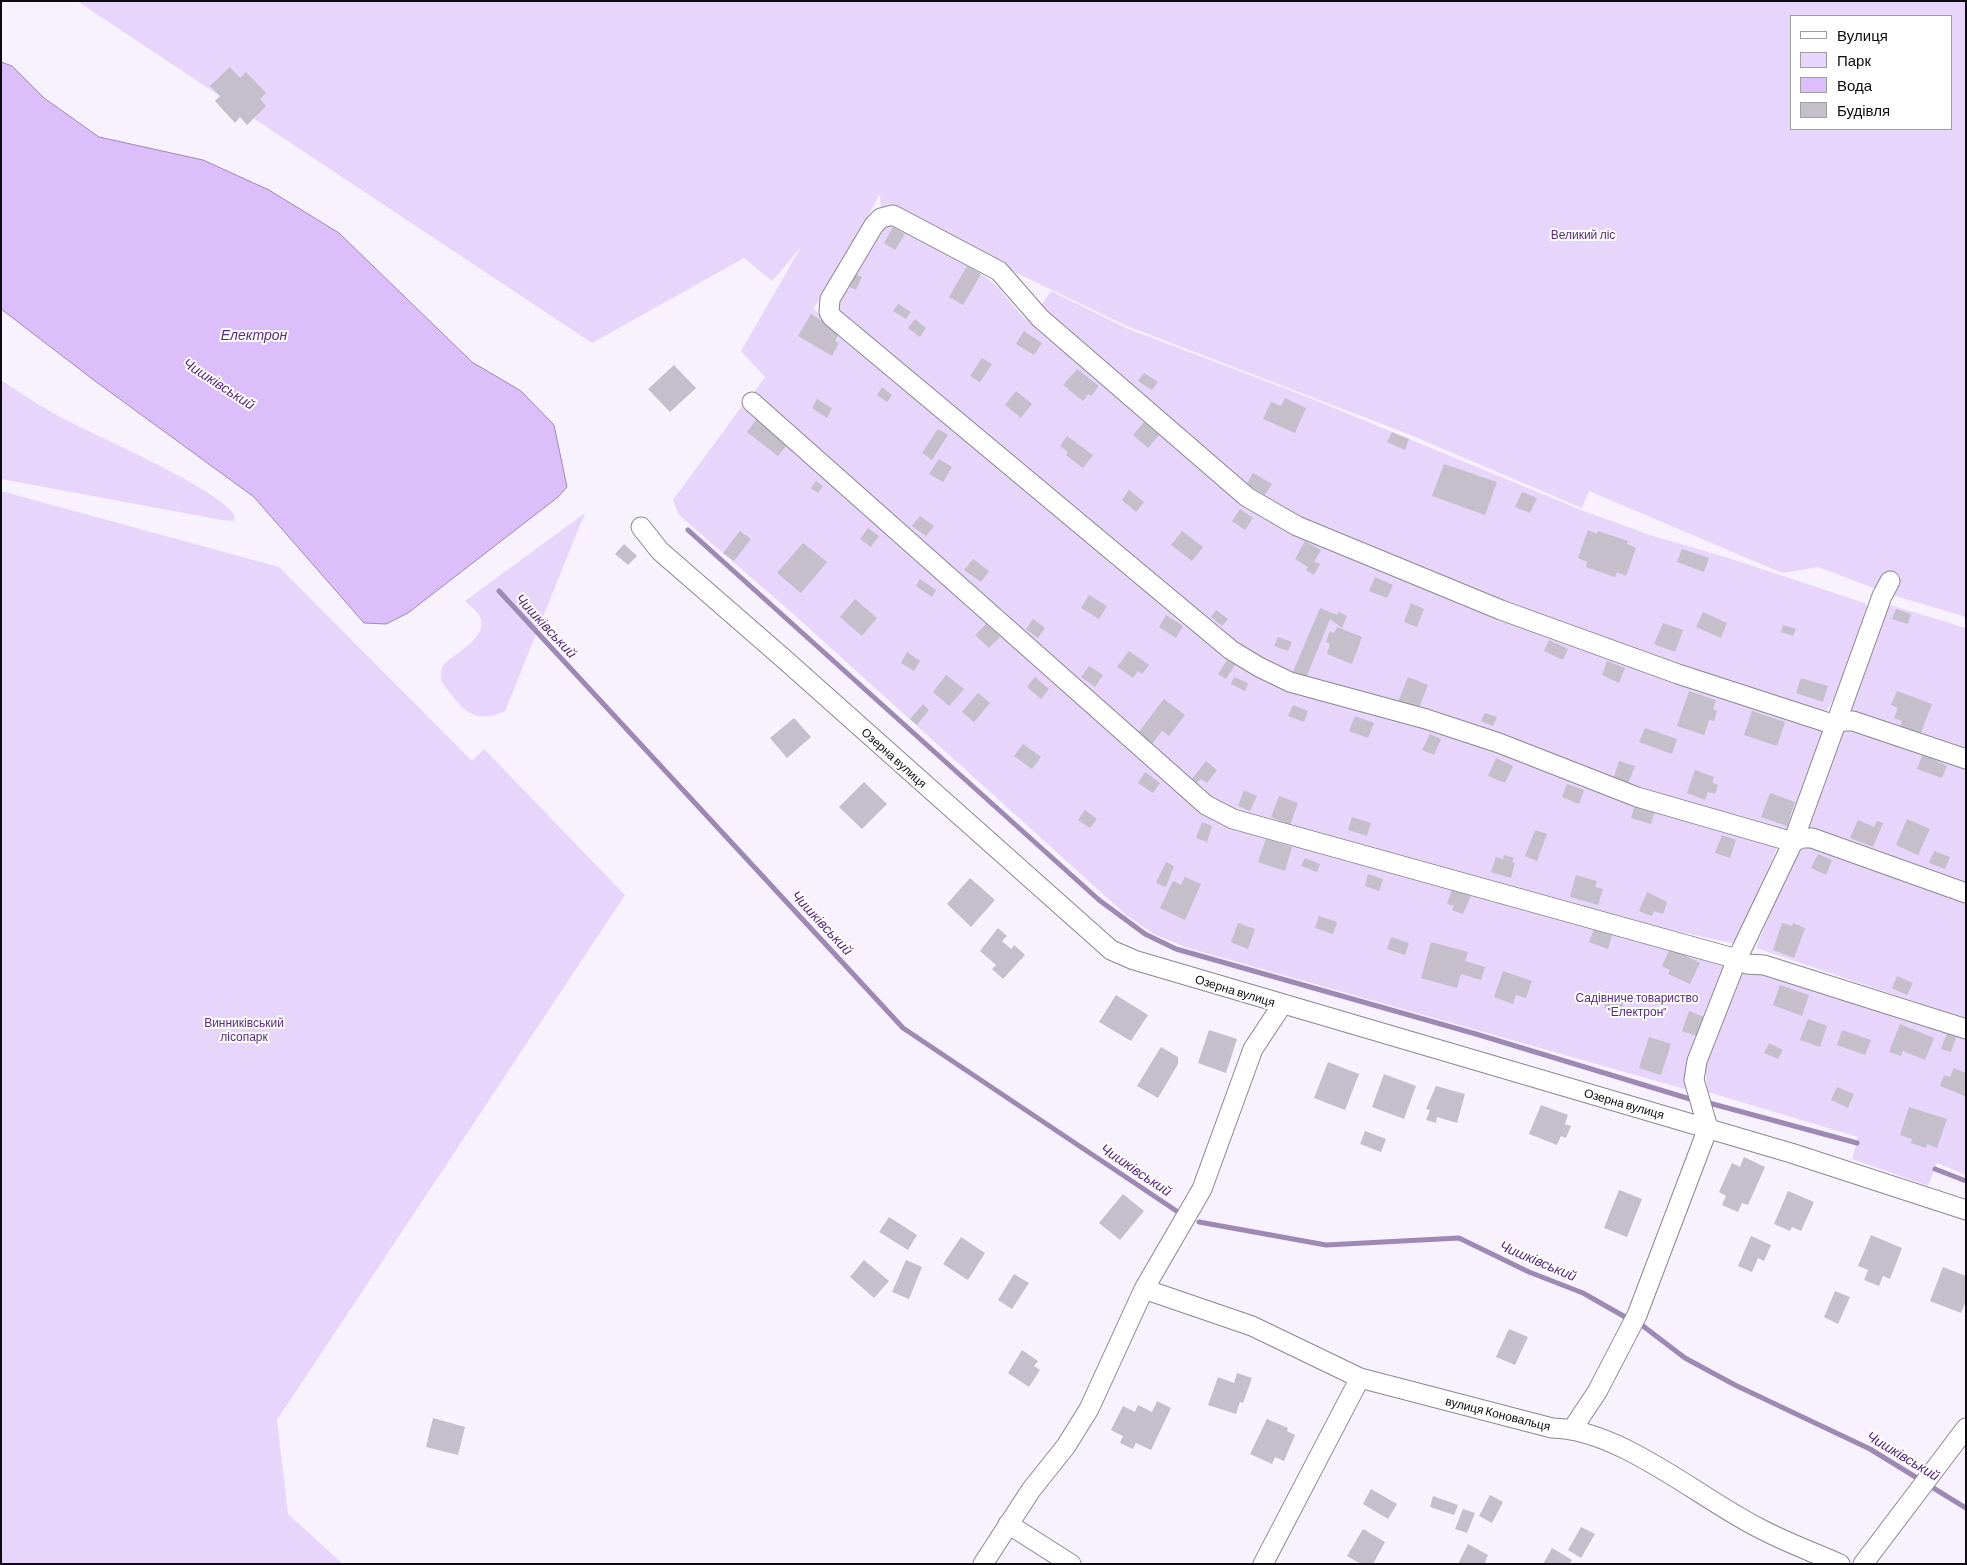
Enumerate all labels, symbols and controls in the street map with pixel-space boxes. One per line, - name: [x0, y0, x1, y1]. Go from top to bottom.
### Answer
- legend: [1790, 15, 1952, 130]
- text: Вулиця: [1837, 26, 1888, 44]
- text: Парк: [1837, 51, 1871, 69]
- text: Вода: [1837, 76, 1872, 94]
- text: Будівля: [1837, 101, 1890, 119]
- park label: Великий ліс: [1551, 228, 1615, 242]
- water label: Електрон: [221, 327, 287, 343]
- water label: Чишківський: [180, 355, 258, 413]
- water label: Чишківський: [512, 590, 580, 662]
- street label: Озерна вулиця: [858, 725, 930, 791]
- water label: Чишківський: [788, 887, 856, 959]
- street label: Озерна вулиця: [1193, 972, 1277, 1010]
- park label: Садівниче товариство "Електрон": [1576, 991, 1698, 1019]
- park label: Винниківський лісопарк: [204, 1016, 284, 1044]
- street label: Озерна вулиця: [1582, 1086, 1666, 1122]
- water label: Чишківський: [1097, 1140, 1175, 1200]
- water label: Чишківський: [1497, 1237, 1579, 1285]
- street label: вулиця Коновальця: [1444, 1394, 1552, 1434]
- water label: Чишківський: [1863, 1428, 1943, 1484]

